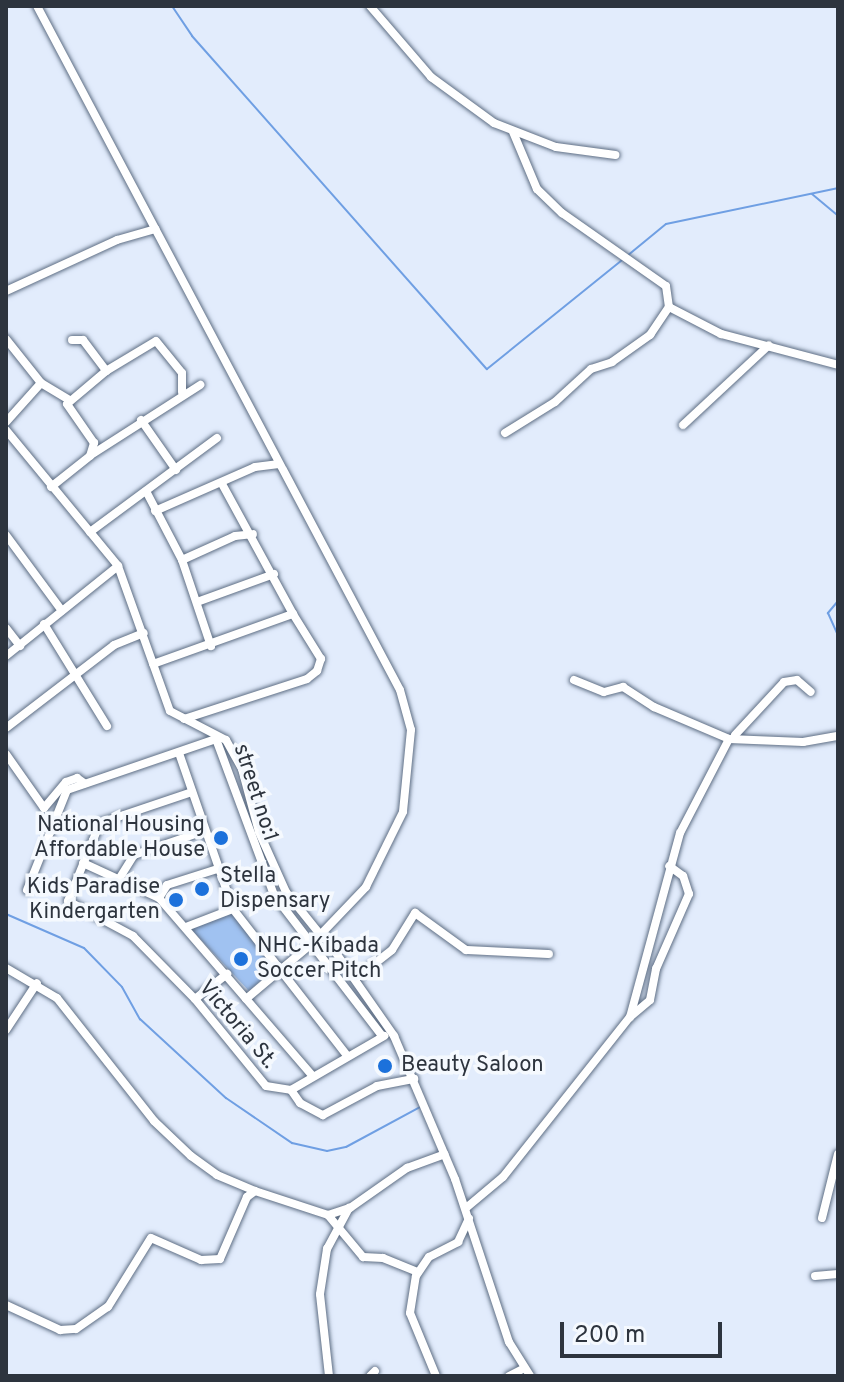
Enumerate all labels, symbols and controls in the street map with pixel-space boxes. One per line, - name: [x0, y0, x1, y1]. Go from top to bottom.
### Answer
- street label: street no:1: [227, 741, 283, 845]
- place label: National Housing Affordable House: [34, 812, 205, 864]
- marker: National Housing Affordable House: [212, 829, 230, 847]
- place label: Stella Dispensary: [220, 863, 330, 914]
- place label: Kids Paradise Kindergarten: [27, 874, 160, 926]
- marker: Stella Dispensary: [191, 878, 213, 900]
- marker: Kids Paradise Kindergarten: [167, 891, 185, 909]
- place label: NHC-Kibada Soccer Pitch: [257, 933, 381, 984]
- marker: NHC-Kibada Soccer Pitch: [232, 950, 250, 968]
- street label: Victoria St.: [192, 975, 282, 1075]
- place label: Beauty Saloon: [401, 1053, 544, 1079]
- marker: Beauty Saloon: [376, 1057, 394, 1075]
- scale bar: [564, 1306, 726, 1356]
- text: 200 m: [574, 1321, 645, 1351]

